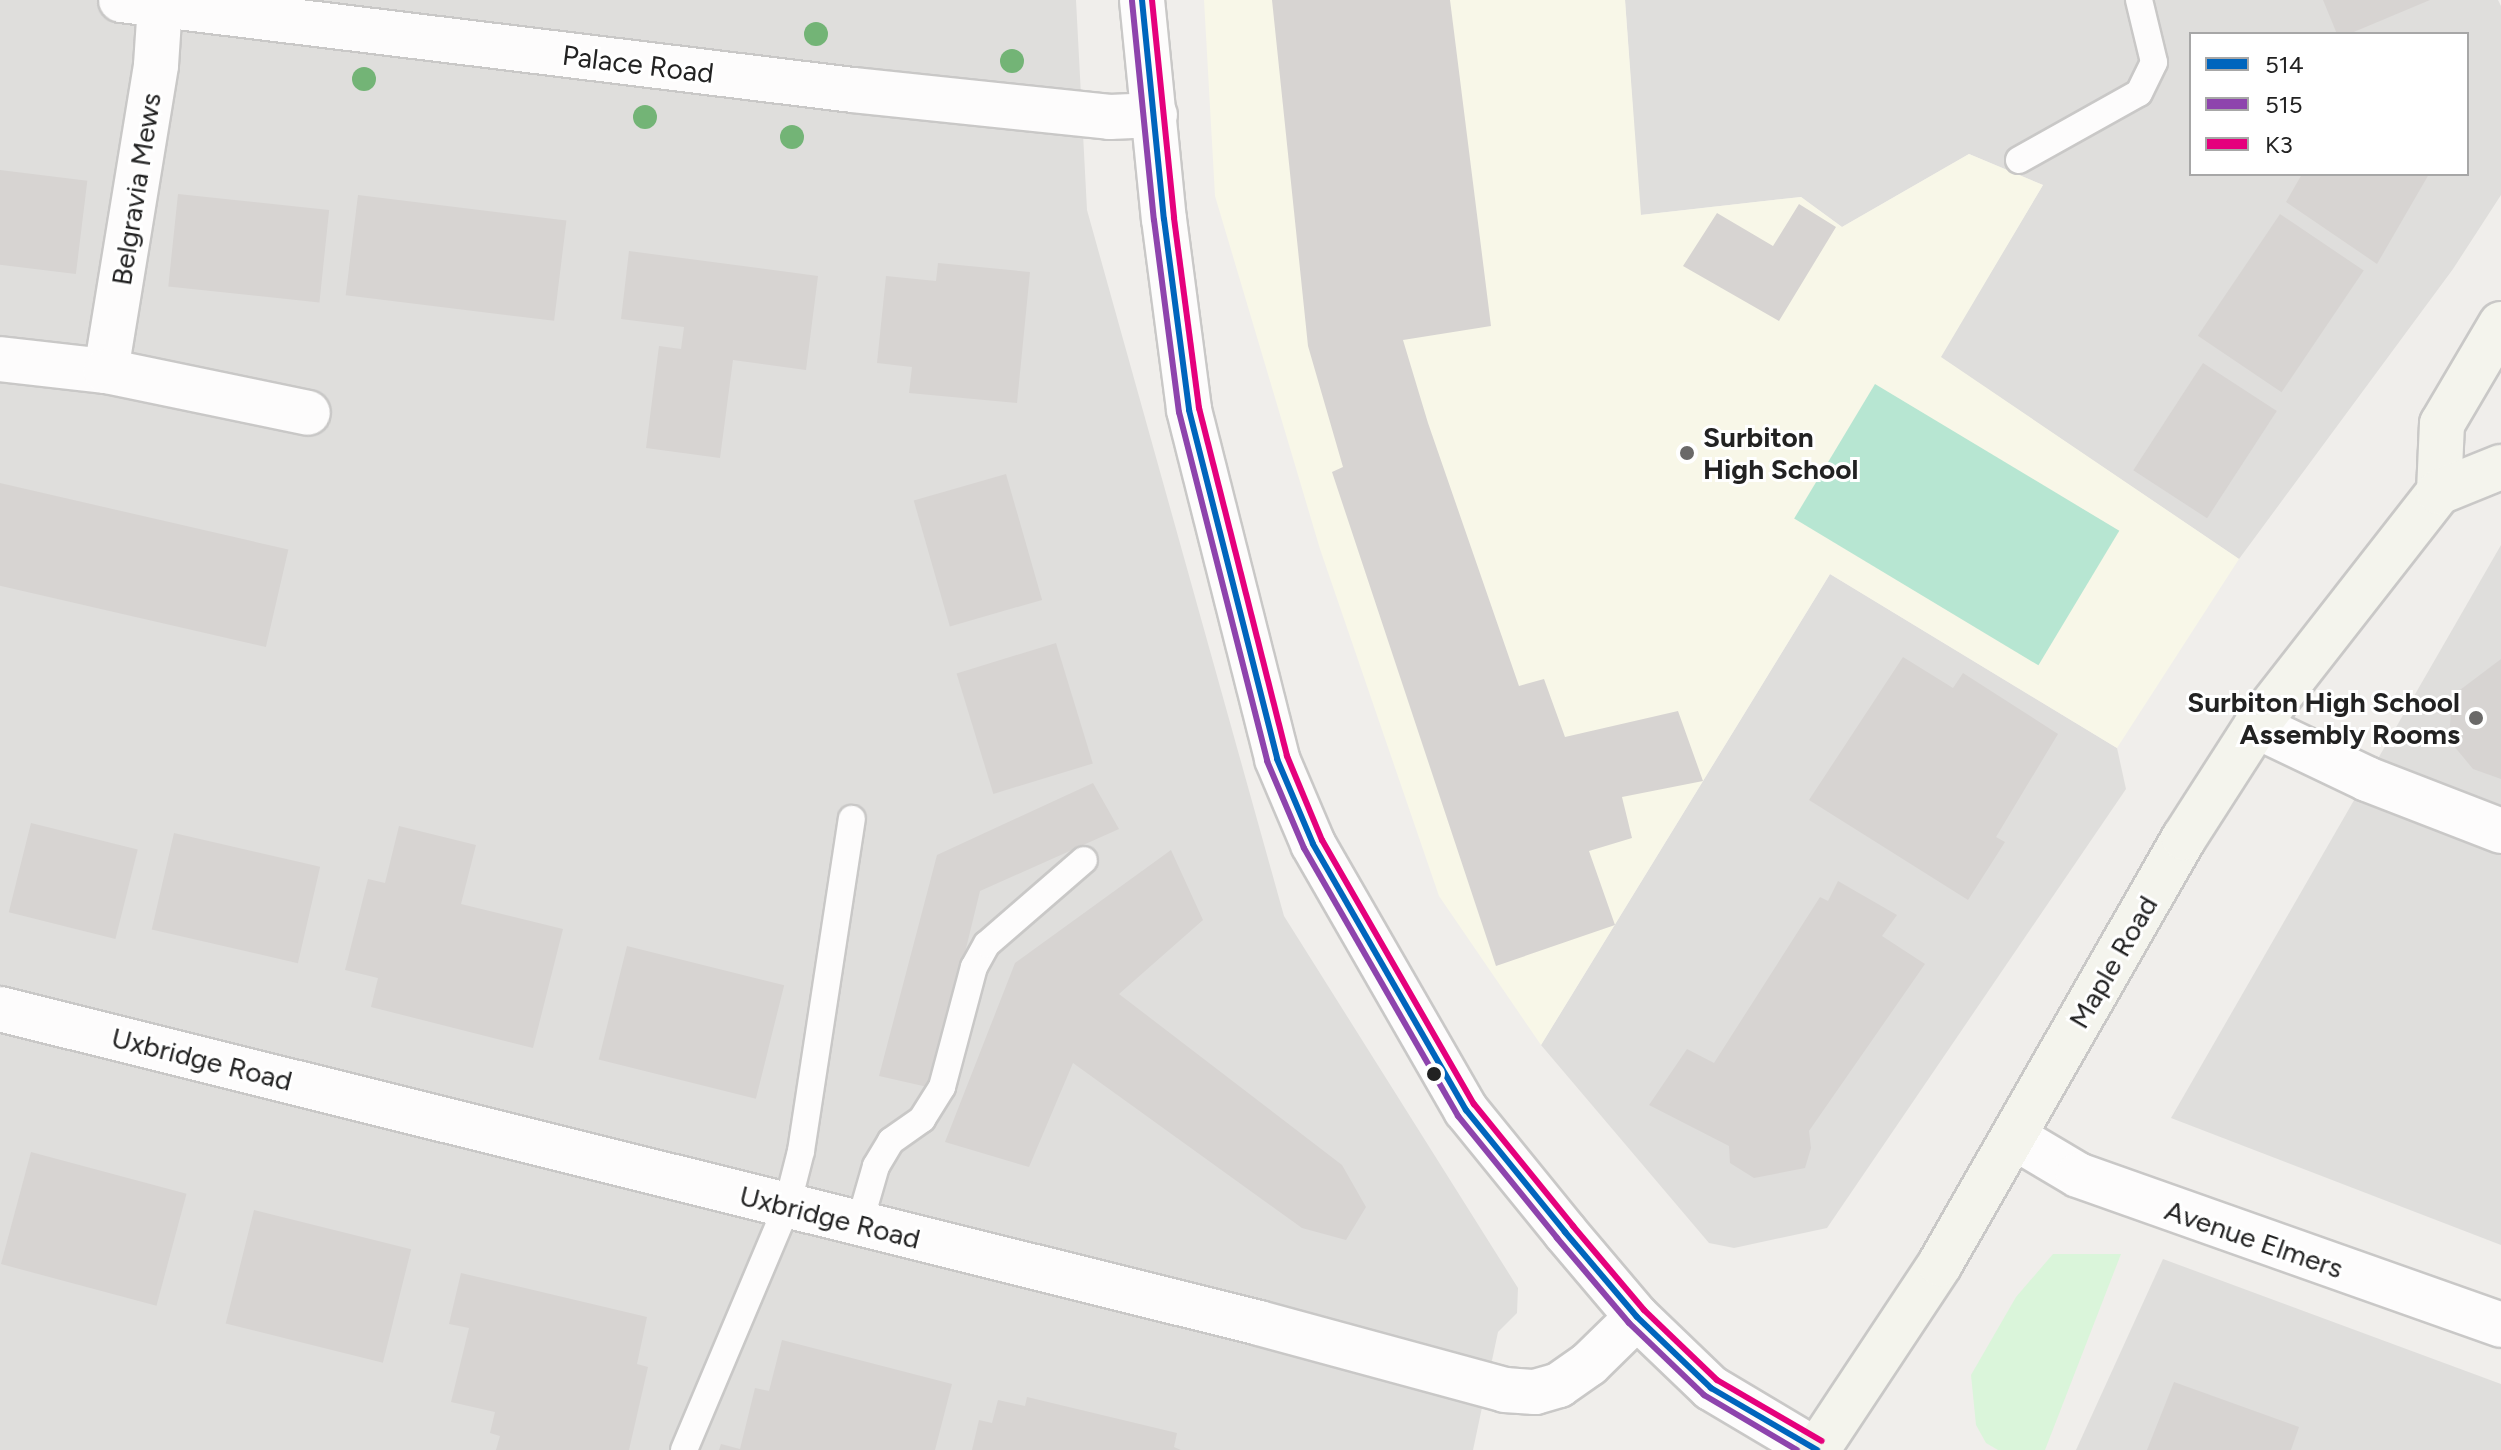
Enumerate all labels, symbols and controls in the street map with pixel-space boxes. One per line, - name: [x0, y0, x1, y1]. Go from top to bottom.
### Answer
- legend: [2189, 32, 2469, 176]
- street label: Palace Road: [560, 38, 716, 90]
- text: 514: [2265, 50, 2304, 79]
- street label: Belgravia Mews: [104, 90, 168, 288]
- text: 515: [2265, 90, 2303, 119]
- text: K3: [2265, 130, 2293, 159]
- place label: Surbiton High School: [1703, 420, 1858, 486]
- marker: Surbiton High School: [1678, 444, 1696, 462]
- place label: Surbiton High School Assembly Rooms: [2187, 685, 2460, 751]
- marker: Surbiton High School Assembly Rooms: [2467, 709, 2485, 727]
- street label: Maple Road: [2062, 890, 2164, 1034]
- street label: Uxbridge Road: [108, 1020, 296, 1098]
- unlabelled marker: [1426, 1066, 1442, 1082]
- street label: Uxbridge Road: [736, 1178, 924, 1256]
- street label: Avenue Elmers: [2161, 1193, 2347, 1285]

